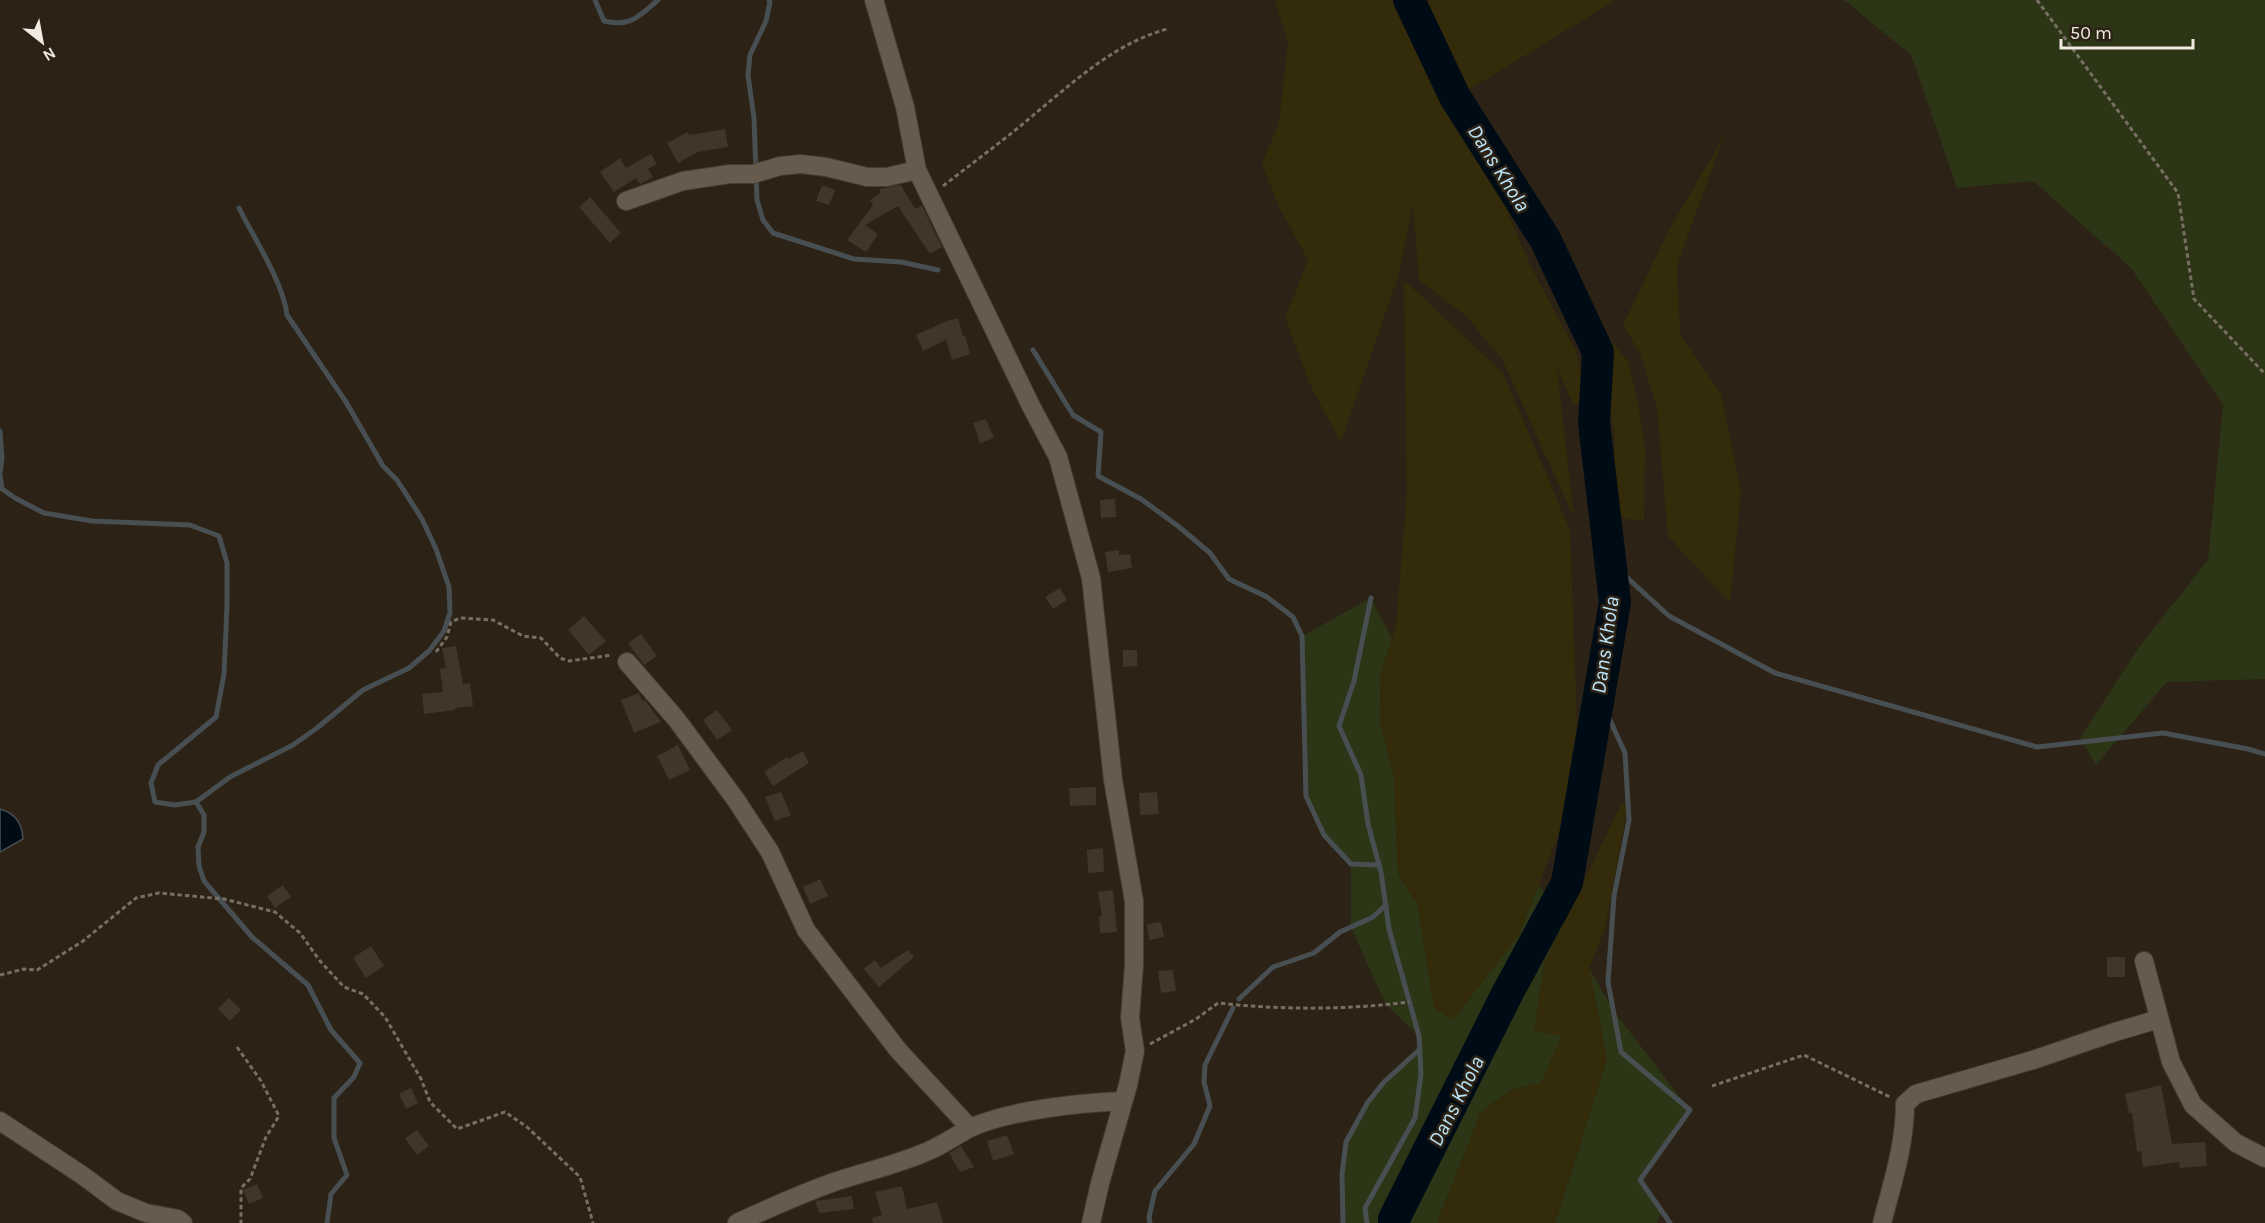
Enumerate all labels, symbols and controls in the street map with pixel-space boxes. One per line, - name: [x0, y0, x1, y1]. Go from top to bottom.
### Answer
- north arrow: [12, 12, 72, 72]
- scale bar: [2061, 12, 2193, 50]
- text: 50 m: [2070, 22, 2112, 44]
- text: N: [40, 43, 59, 66]
- water label: Dans Khola: [1463, 120, 1535, 216]
- water label: Dans Khola: [1586, 595, 1624, 695]
- water label: Dans Khola: [1423, 1052, 1489, 1150]

